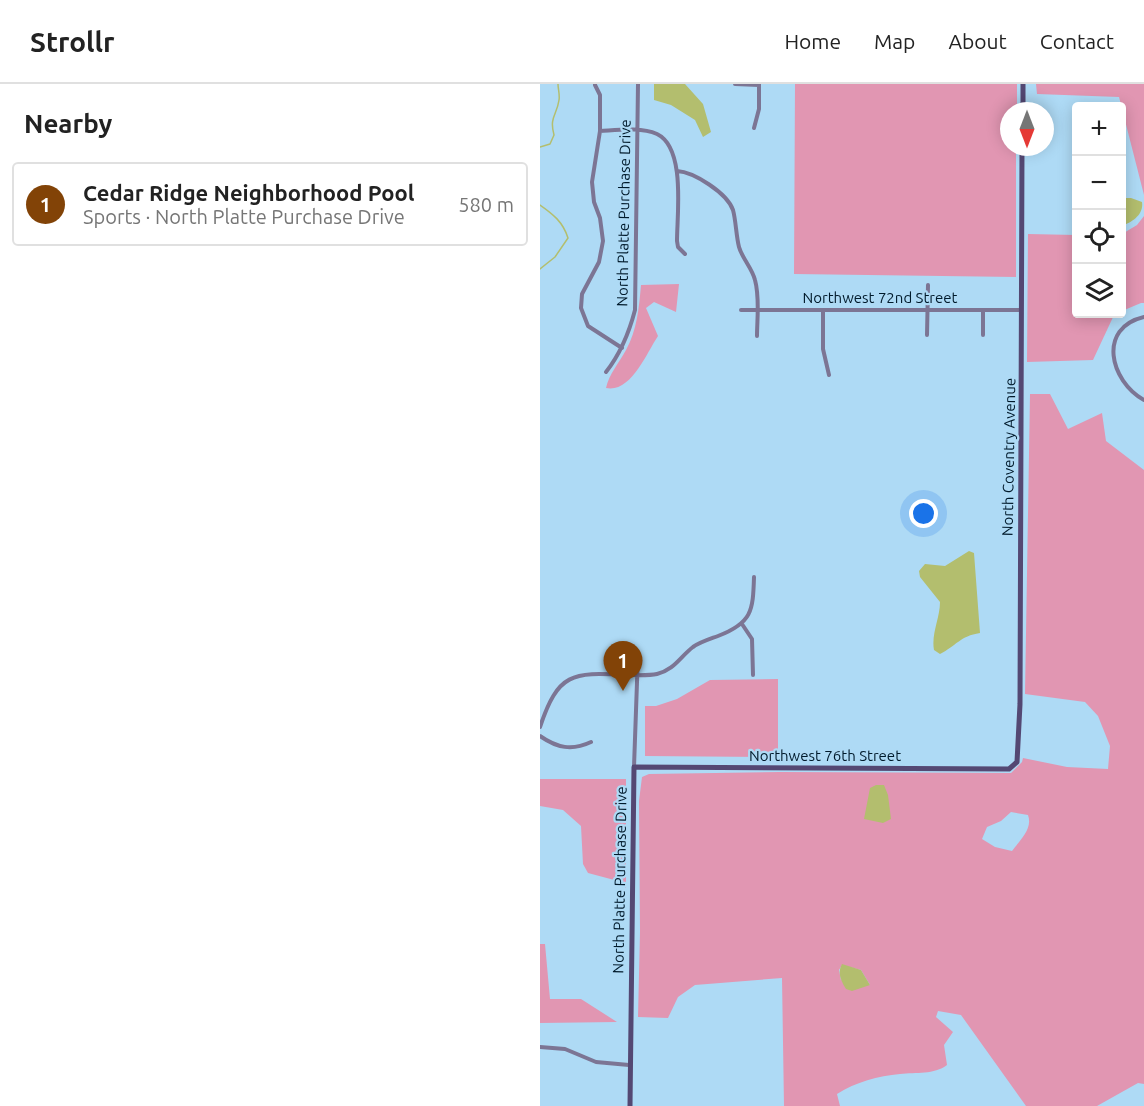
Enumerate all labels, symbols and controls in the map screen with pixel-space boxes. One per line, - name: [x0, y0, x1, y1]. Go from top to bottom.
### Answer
- text: Strollr: [30, 26, 115, 57]
- text: Home: [784, 29, 841, 53]
- text: Map: [874, 29, 915, 53]
- text: About: [948, 29, 1007, 53]
- text: Contact: [1040, 29, 1114, 53]
- north arrow: [1000, 102, 1054, 156]
- map controls: [1072, 102, 1126, 318]
- button: +: [1072, 102, 1126, 156]
- text: Nearby: [24, 109, 112, 138]
- street label: North Platte Purchase Drive: [613, 119, 634, 307]
- button: −: [1072, 156, 1126, 210]
- text: Cedar Ridge Neighborhood Pool: [83, 180, 415, 205]
- text: 1: [40, 193, 51, 216]
- text: 580 m: [458, 193, 514, 216]
- text: Sports · North Platte Purchase Drive: [83, 205, 405, 228]
- button: locate: [1072, 210, 1126, 264]
- button: layers: [1072, 264, 1126, 318]
- street label: Northwest 72nd Street: [803, 289, 958, 306]
- street label: North Coventry Avenue: [999, 378, 1018, 536]
- your location: [909, 499, 938, 528]
- pin: 1: [604, 642, 643, 691]
- street label: Northwest 76th Street: [749, 747, 901, 764]
- street label: North Platte Purchase Drive: [609, 786, 630, 974]

